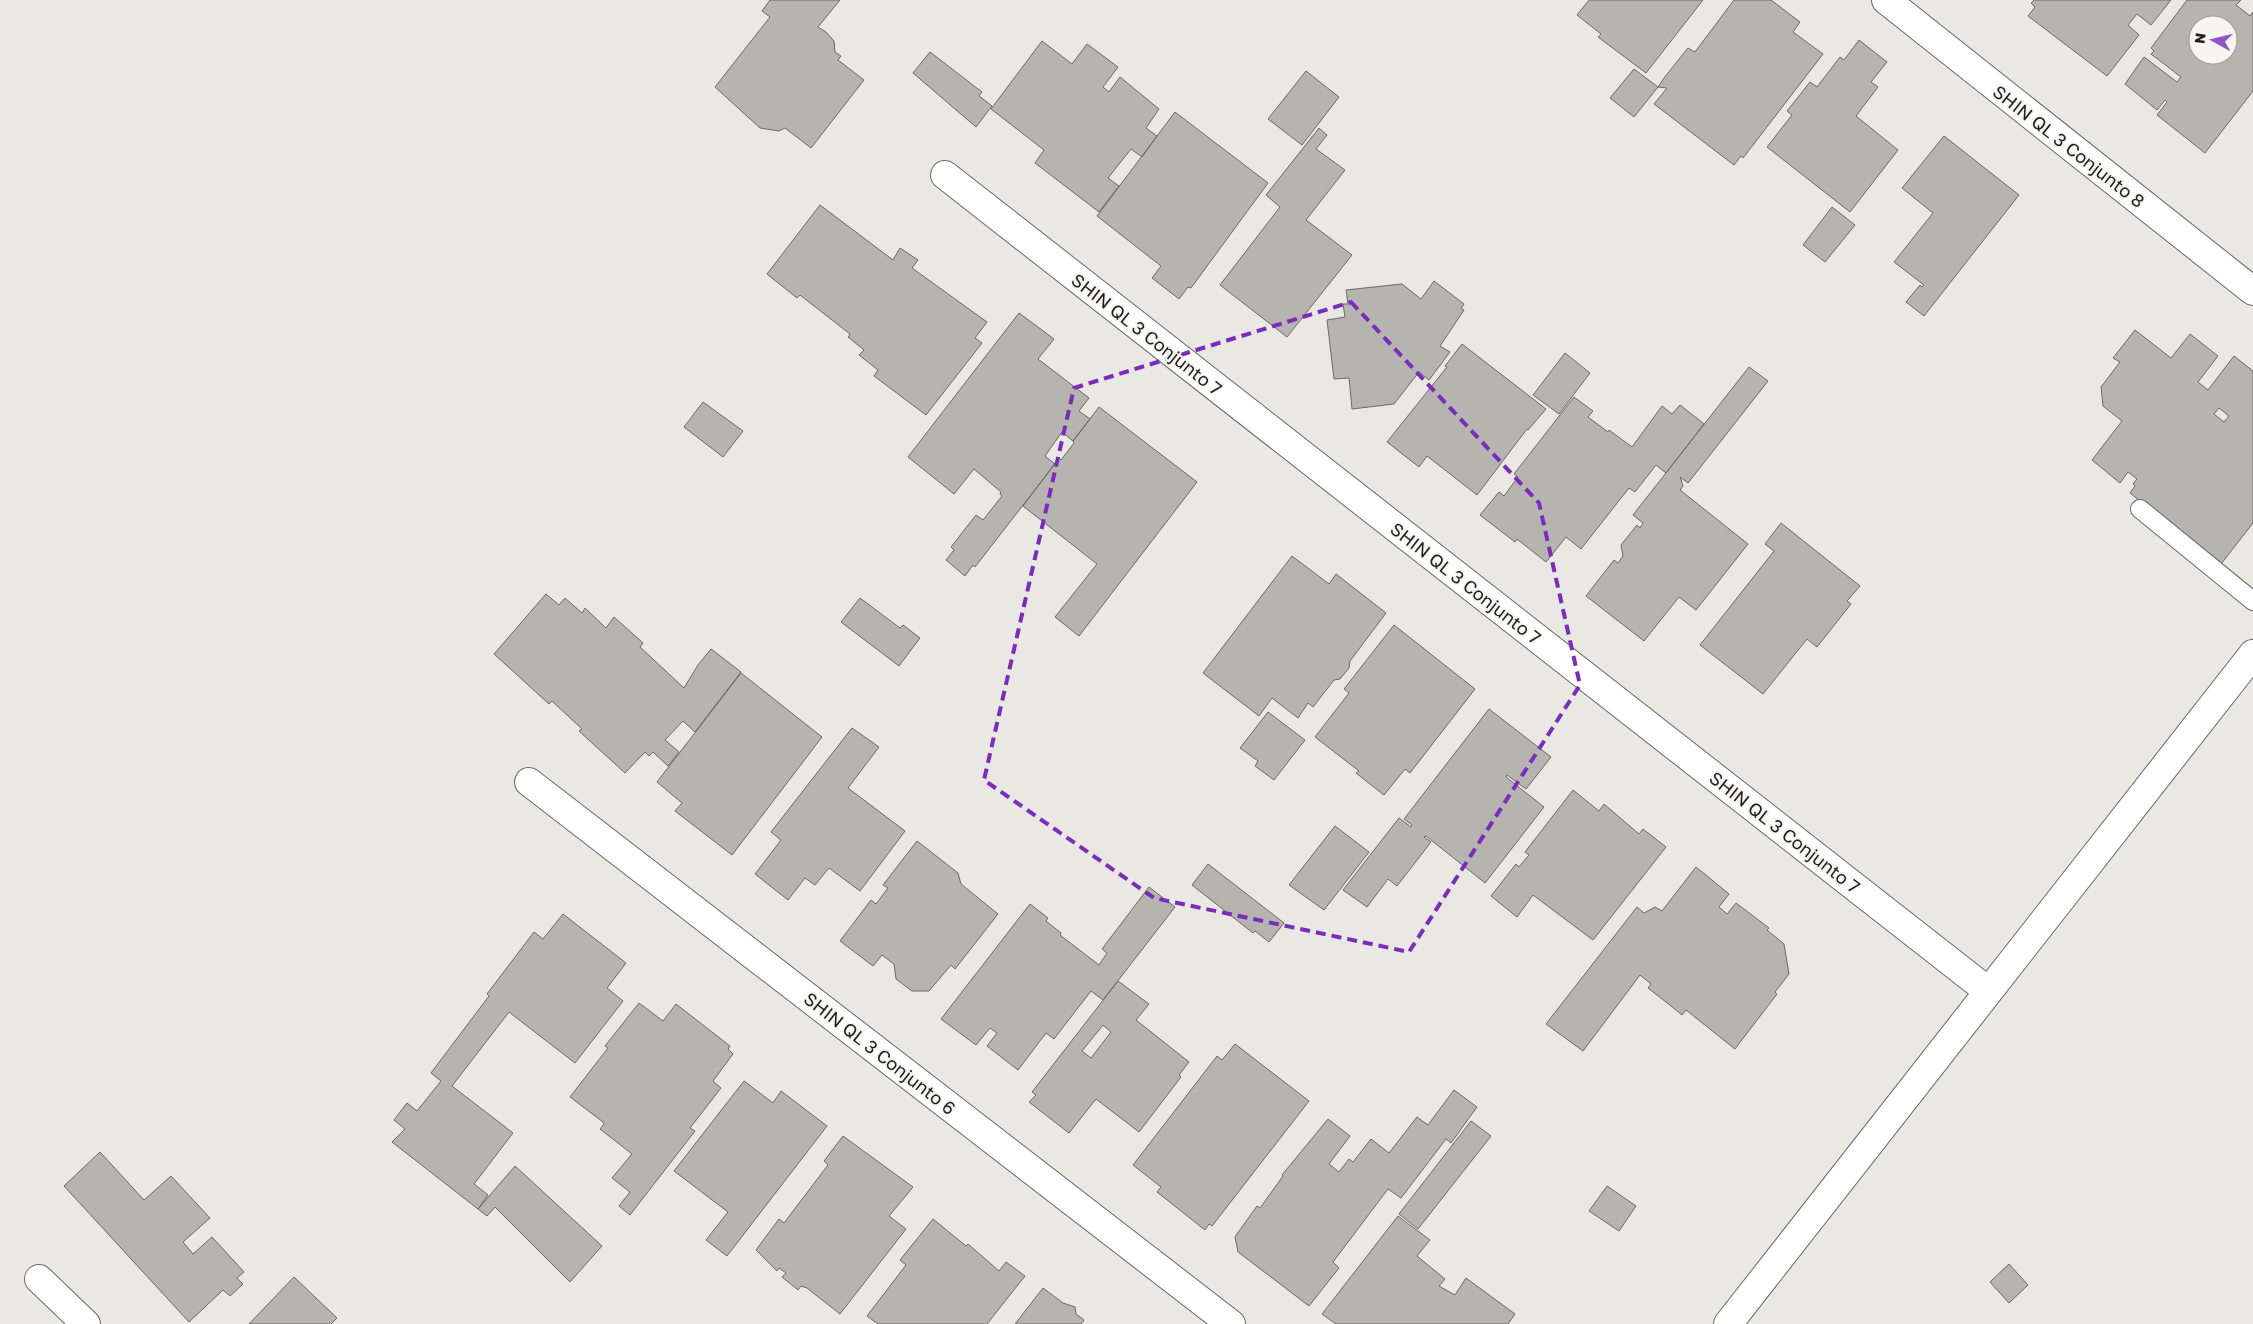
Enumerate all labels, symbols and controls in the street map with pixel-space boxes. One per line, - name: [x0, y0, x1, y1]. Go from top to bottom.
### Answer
- north arrow: [2188, 15, 2238, 65]
- text: N: [2190, 32, 2209, 45]
- street label: SHIN QL 3 Conjunto 8: [1989, 80, 2149, 212]
- street label: SHIN QL 3 Conjunto 7: [1067, 268, 1227, 400]
- street label: SHIN QL 3 Conjunto 7: [1386, 517, 1546, 649]
- street label: SHIN QL 3 Conjunto 7: [1705, 766, 1865, 898]
- street label: SHIN QL 3 Conjunto 6: [800, 987, 960, 1119]

